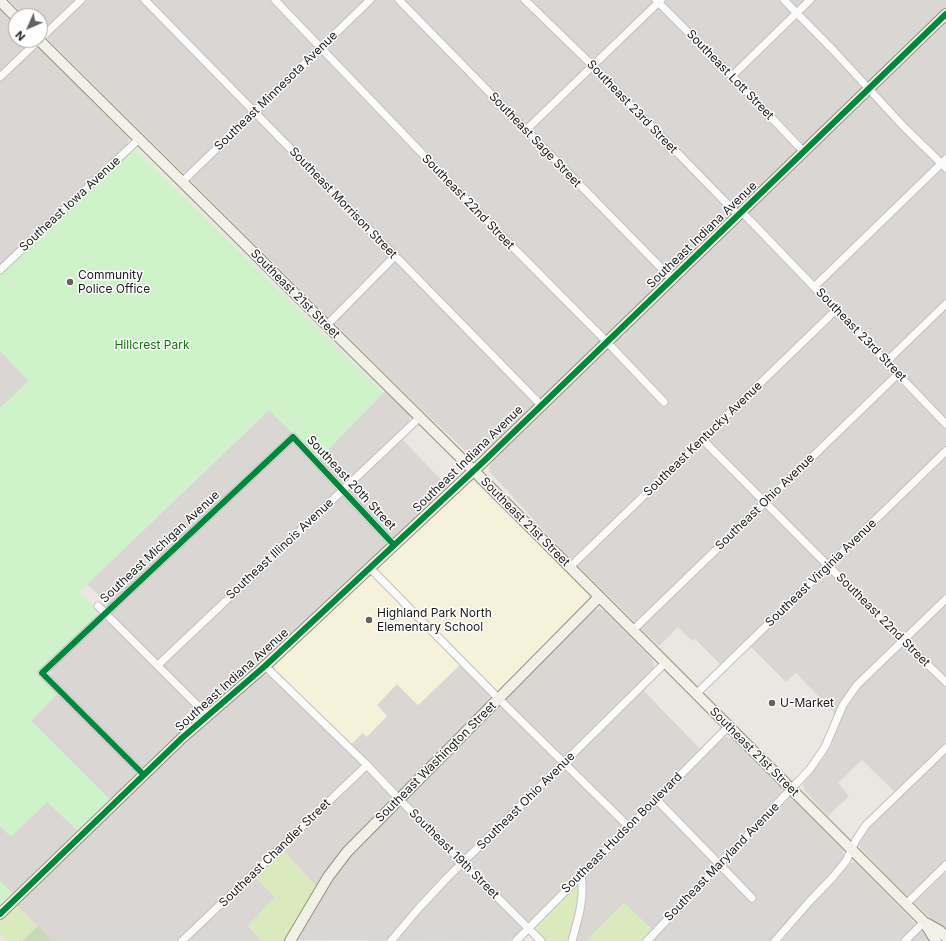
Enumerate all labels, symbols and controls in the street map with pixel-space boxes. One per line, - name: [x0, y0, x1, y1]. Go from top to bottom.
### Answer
- north arrow: [8, 8, 48, 48]
- street label: Southeast Lott Street: [683, 27, 777, 123]
- text: N: [12, 28, 28, 44]
- street label: Southeast Minnesota Avenue: [212, 28, 340, 154]
- street label: Southeast 23rd Street: [584, 57, 680, 157]
- street label: Southeast Sage Street: [486, 89, 584, 191]
- street label: Southeast Morrison Street: [286, 145, 400, 261]
- street label: Southeast 22nd Street: [419, 151, 517, 253]
- street label: Southeast Iowa Avenue: [17, 153, 123, 255]
- street label: Southeast Indiana Avenue: [644, 179, 760, 291]
- street label: Southeast 21st Street: [247, 246, 343, 342]
- place label: Community Police Office: [78, 268, 150, 296]
- marker: Community Police Office: [65, 277, 75, 287]
- street label: Southeast 23rd Street: [813, 285, 909, 385]
- park label: Hillcrest Park: [114, 338, 190, 352]
- street label: Southeast Kentucky Avenue: [641, 379, 765, 499]
- street label: Southeast Indiana Avenue: [410, 403, 526, 515]
- street label: Southeast 20th Street: [304, 433, 398, 533]
- street label: Southeast Ohio Avenue: [712, 451, 818, 553]
- street label: Southeast 21st Street: [477, 474, 573, 570]
- street label: Southeast Michigan Avenue: [97, 488, 223, 606]
- street label: Southeast Illinois Avenue: [223, 495, 337, 603]
- street label: Southeast Virginia Avenue: [763, 516, 879, 630]
- street label: Southeast 22nd Street: [833, 570, 933, 670]
- place label: Highland Park North Elementary School: [377, 606, 492, 634]
- marker: Highland Park North Elementary School: [364, 615, 374, 625]
- street label: Southeast Indiana Avenue: [173, 625, 291, 735]
- place label: U-Market: [780, 696, 834, 710]
- marker: U-Market: [767, 698, 777, 708]
- street label: Southeast Washington Street: [373, 699, 499, 825]
- street label: Southeast 21st Street: [706, 704, 802, 800]
- street label: Southeast Ohio Avenue: [474, 749, 578, 853]
- street label: Southeast Hudson Boulevard: [559, 770, 685, 896]
- street label: Southeast Chandler Street: [216, 796, 334, 910]
- street label: Southeast Maryland Avenue: [662, 800, 782, 924]
- street label: Southeast 19th Street: [406, 806, 502, 902]

